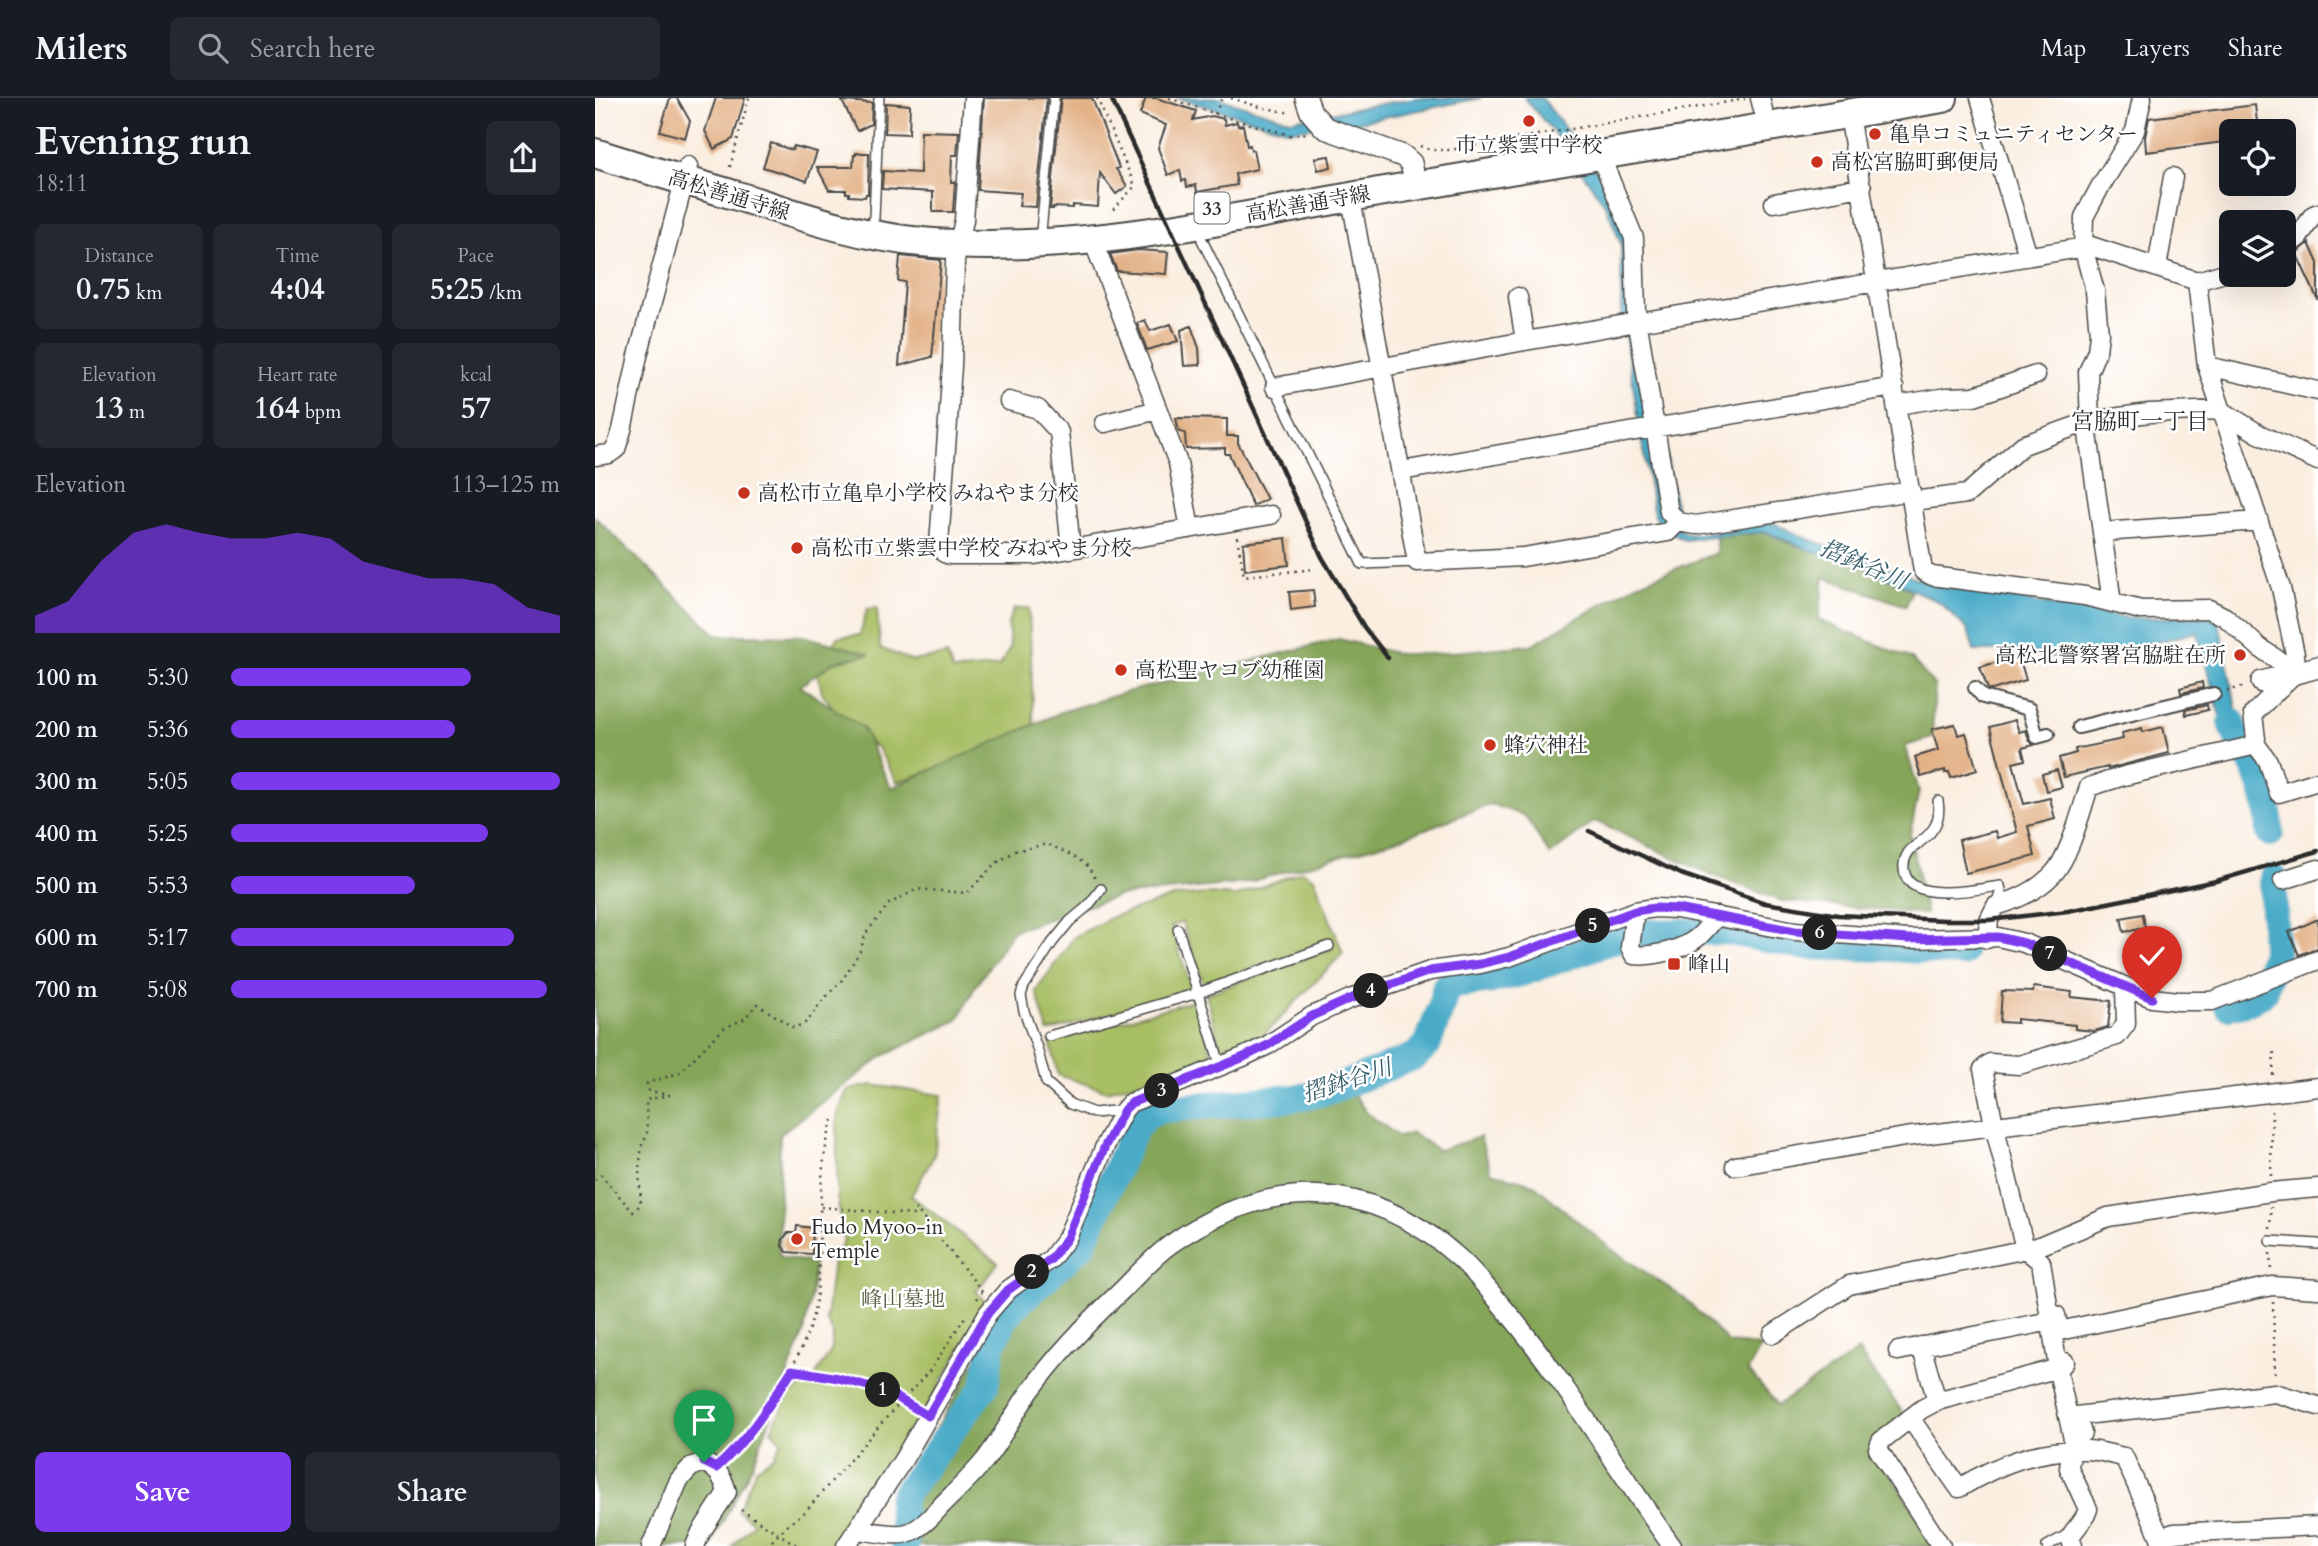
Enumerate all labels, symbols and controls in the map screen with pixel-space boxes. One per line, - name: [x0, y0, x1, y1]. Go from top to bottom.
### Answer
- search box: [170, 17, 660, 80]
- text: Milers: [35, 26, 128, 71]
- icon: search: [194, 29, 232, 67]
- text: Search here: [250, 31, 376, 66]
- text: Map: [2041, 32, 2087, 65]
- text: Layers: [2125, 32, 2190, 65]
- text: Share: [2228, 32, 2283, 65]
- marker: 市立紫雲中学校: [1521, 113, 1537, 129]
- text: Evening run: [35, 116, 251, 168]
- map controls: [2219, 119, 2296, 287]
- button: locate: [2219, 119, 2296, 196]
- place label: 亀阜コミュニティセンター: [1889, 120, 2138, 149]
- button: share: [486, 121, 560, 195]
- marker: 亀阜コミュニティセンター: [1867, 126, 1883, 142]
- place label: 市立紫雲中学校: [1456, 131, 1603, 160]
- place label: 高松宮脇町郵便局: [1831, 148, 1999, 177]
- marker: 高松宮脇町郵便局: [1809, 154, 1825, 170]
- street label: 高松善通寺線: [664, 163, 793, 228]
- text: 18:11: [35, 168, 88, 199]
- street label: 高松善通寺線: [1244, 179, 1373, 230]
- road number: 33: [1195, 192, 1229, 223]
- button: layers: [2219, 210, 2296, 287]
- text: Distance: [84, 243, 154, 269]
- text: Time: [276, 243, 319, 269]
- text: Pace: [457, 243, 494, 269]
- text: 0.75: [76, 269, 131, 310]
- text: 4:04: [270, 269, 325, 310]
- text: 5:25: [430, 269, 484, 310]
- text: km: [131, 280, 162, 306]
- text: /km: [484, 280, 522, 306]
- text: Elevation: [81, 362, 157, 388]
- text: Heart rate: [257, 362, 338, 388]
- text: kcal: [460, 362, 492, 388]
- text: 13: [93, 388, 124, 429]
- text: 164: [254, 388, 300, 429]
- text: 57: [460, 388, 491, 429]
- text: m: [124, 399, 145, 425]
- text: bpm: [300, 399, 341, 425]
- district label: 宮脇町一丁目: [2071, 406, 2209, 437]
- text: Elevation: [35, 469, 126, 500]
- text: 113–125 m: [451, 469, 560, 500]
- place label: 高松市立亀阜小学校 みねやま分校: [758, 479, 1079, 508]
- marker: 高松市立亀阜小学校 みねやま分校: [736, 485, 752, 501]
- water label: 摺鉢谷川: [1815, 532, 1915, 598]
- place label: 高松市立紫雲中学校 みねやま分校: [811, 534, 1132, 563]
- marker: 高松市立紫雲中学校 みねやま分校: [789, 540, 805, 556]
- place label: 高松北警察署宮脇駐在所: [1995, 641, 2226, 670]
- marker: 高松北警察署宮脇駐在所: [2232, 647, 2248, 663]
- place label: 高松聖ヤコブ幼稚園: [1135, 656, 1324, 685]
- text: 100 m: [35, 662, 98, 693]
- text: 5:30: [147, 662, 188, 693]
- marker: 高松聖ヤコブ幼稚園: [1113, 662, 1129, 678]
- text: 200 m: [35, 714, 98, 745]
- text: 5:36: [147, 714, 188, 745]
- place label: 蜂穴神社: [1504, 731, 1588, 760]
- marker: 蜂穴神社: [1482, 737, 1498, 753]
- text: 300 m: [35, 766, 98, 797]
- text: 5:05: [147, 766, 188, 797]
- text: 400 m: [35, 818, 98, 849]
- text: 5:25: [147, 818, 188, 849]
- text: 500 m: [35, 870, 98, 901]
- text: 5:53: [147, 870, 188, 901]
- pin: 5: [1576, 908, 1611, 944]
- text: 5: [1588, 912, 1597, 938]
- pin: 6: [1803, 916, 1837, 950]
- text: 6: [1815, 919, 1824, 945]
- text: 600 m: [35, 922, 98, 953]
- text: 5:17: [147, 922, 188, 953]
- pin: [2122, 926, 2182, 998]
- pin: 7: [2033, 936, 2067, 972]
- icon: check: [2133, 937, 2171, 975]
- text: 7: [2045, 940, 2054, 966]
- place label: 峰山: [1688, 950, 1730, 979]
- marker: 峰山: [1666, 956, 1682, 972]
- text: 700 m: [35, 974, 98, 1005]
- text: 5:08: [147, 974, 188, 1005]
- pin: 4: [1353, 974, 1389, 1008]
- text: 4: [1366, 977, 1375, 1003]
- water label: 摺鉢谷川: [1299, 1051, 1399, 1109]
- pin: 3: [1145, 1074, 1179, 1108]
- text: 3: [1157, 1077, 1166, 1103]
- place label: Fudo Myoo-in Temple: [811, 1213, 944, 1266]
- marker: Fudo Myoo-in Temple: [789, 1231, 805, 1247]
- pin: 2: [1015, 1254, 1049, 1290]
- text: 2: [1027, 1258, 1036, 1284]
- park label: 峰山墓地: [861, 1285, 945, 1314]
- pin: 1: [865, 1372, 901, 1408]
- text: 1: [878, 1376, 887, 1402]
- pin: [674, 1390, 734, 1462]
- icon: arrive: [685, 1401, 723, 1439]
- button: Save: [35, 1452, 291, 1532]
- button: Share: [305, 1452, 560, 1532]

